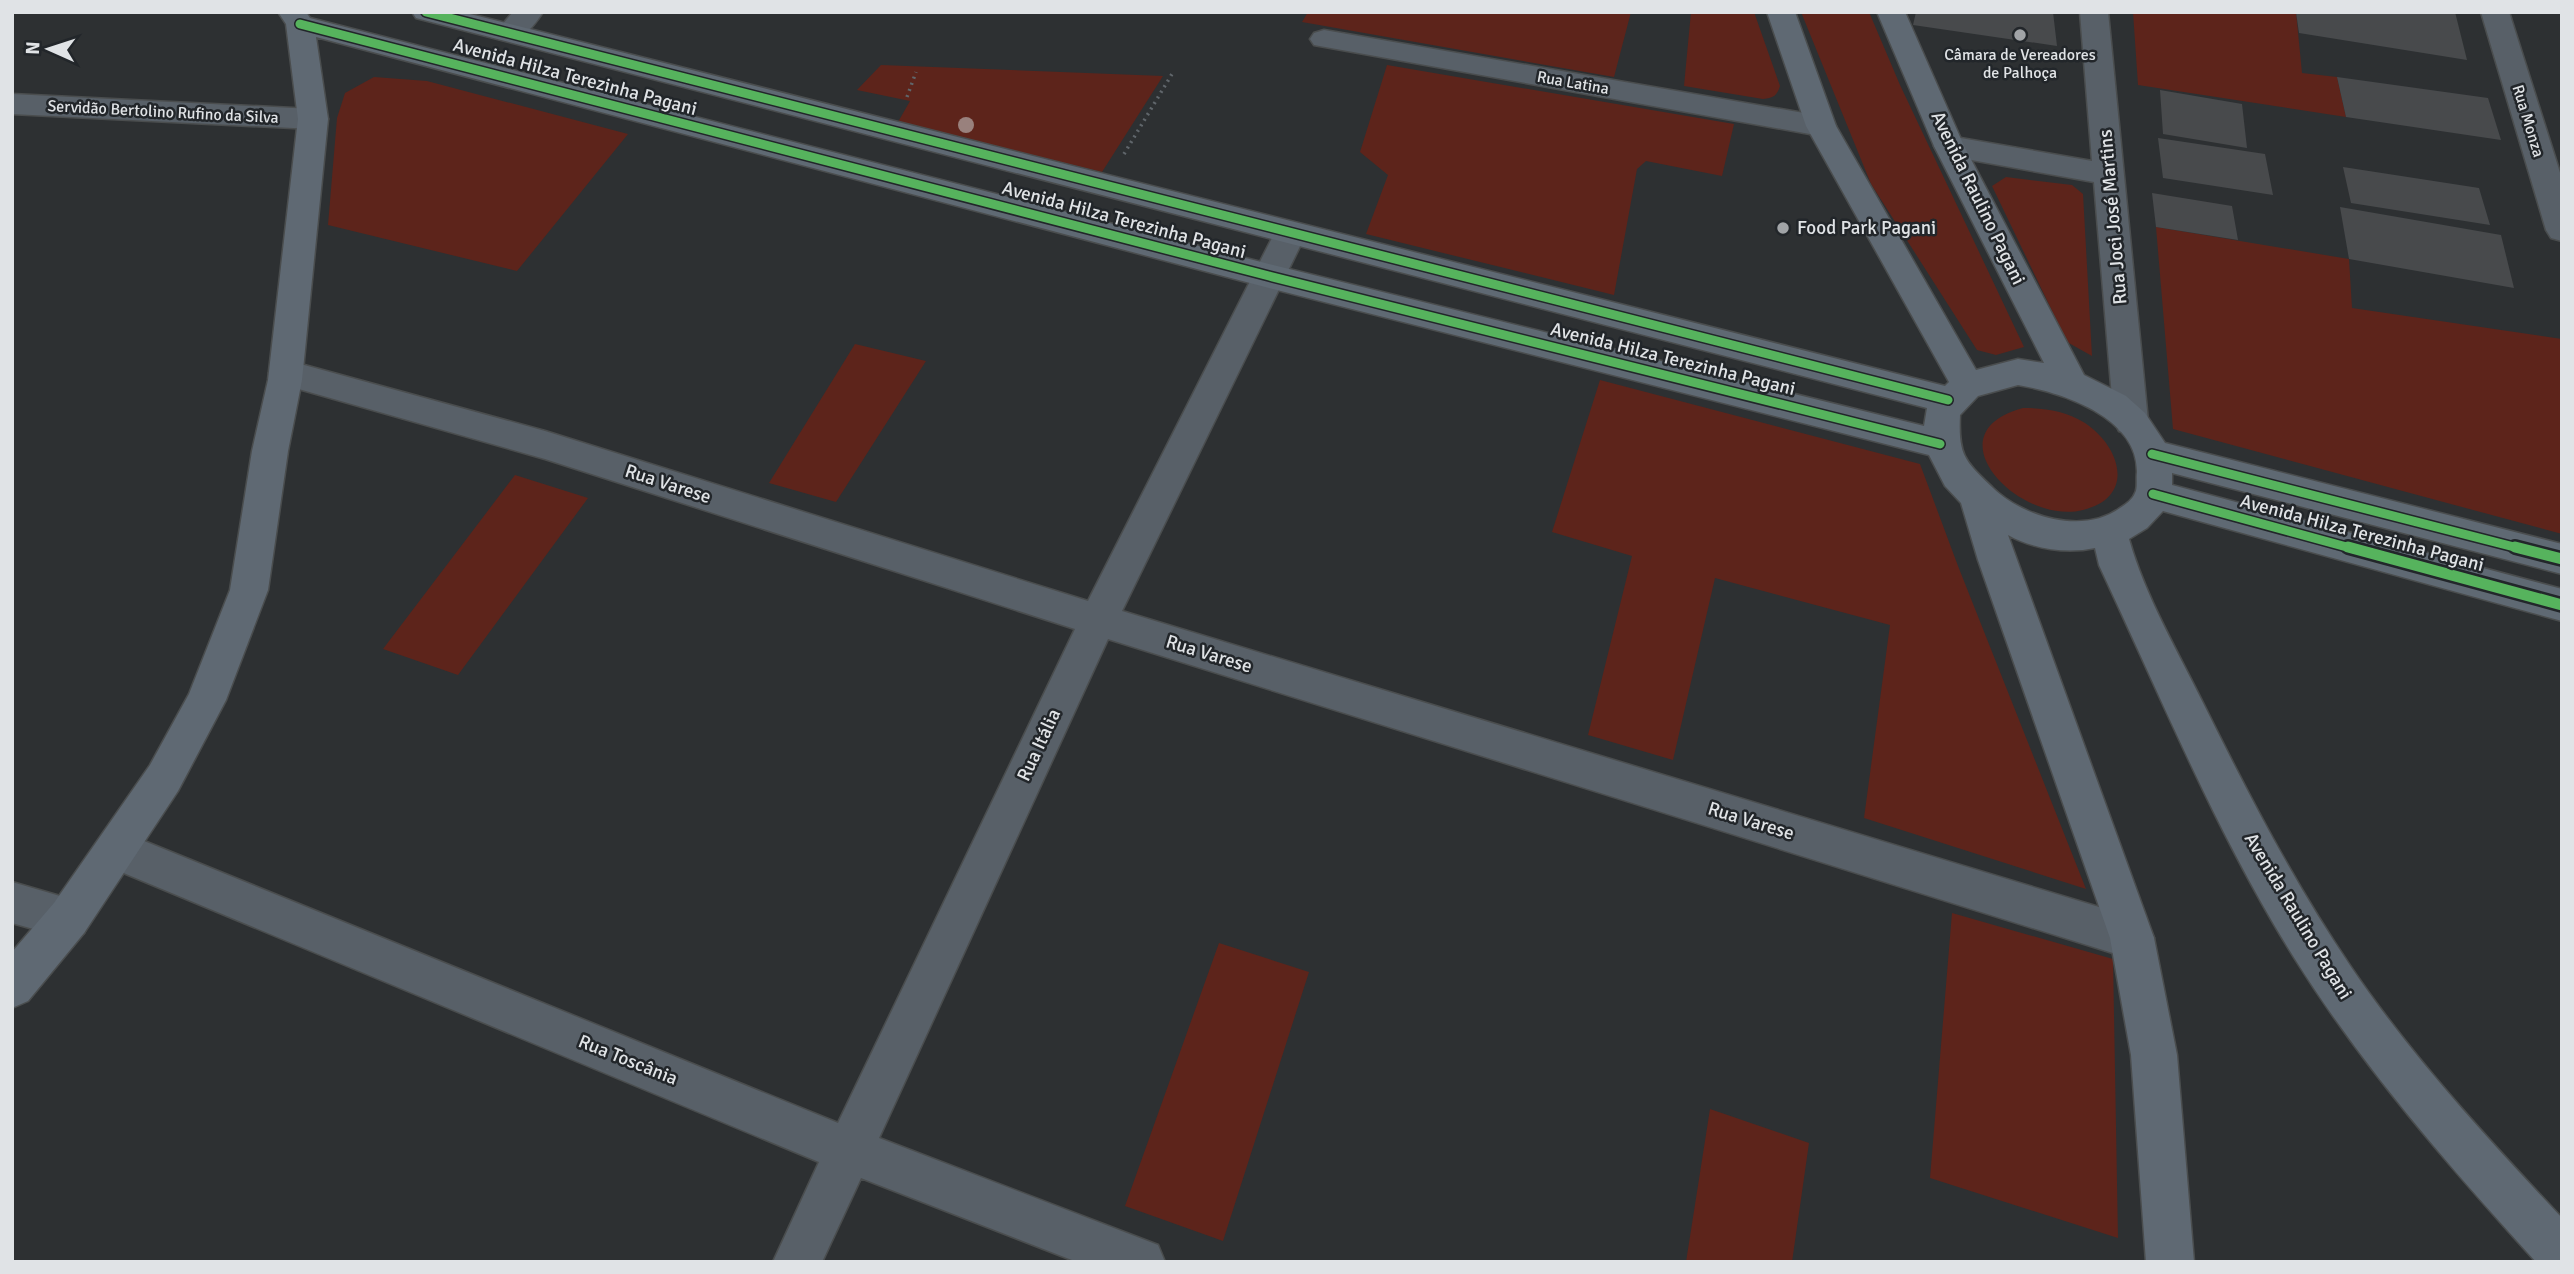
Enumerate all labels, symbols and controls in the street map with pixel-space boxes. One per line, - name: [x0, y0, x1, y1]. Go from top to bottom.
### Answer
- north arrow: [14, 14, 84, 84]
- marker: Câmara de Vereadores de Palhoça: [2012, 27, 2028, 43]
- street label: Avenida Hilza Terezinha Pagani: [450, 33, 700, 121]
- text: N: [21, 41, 45, 55]
- place label: Câmara de Vereadores de Palhoça: [1944, 45, 2096, 83]
- street label: Rua Latina: [1535, 67, 1611, 99]
- street label: Rua Monza: [2507, 82, 2549, 160]
- street label: Servidão Bertolino Rufino da Silva: [47, 96, 279, 128]
- street label: Avenida Raulino Pagani: [1926, 107, 2030, 289]
- street label: Rua Joci José Martins: [2093, 129, 2133, 305]
- street label: Avenida Hilza Terezinha Pagani: [999, 176, 1249, 264]
- place label: Food Park Pagani: [1797, 216, 1936, 240]
- marker: Food Park Pagani: [1775, 220, 1791, 236]
- street label: Avenida Hilza Terezinha Pagani: [1548, 317, 1798, 401]
- street label: Rua Varese: [622, 459, 714, 509]
- street label: Avenida Hilza Terezinha Pagani: [2237, 489, 2487, 577]
- street label: Rua Varese: [1163, 630, 1255, 678]
- street label: Rua Itália: [1012, 705, 1066, 785]
- street label: Rua Varese: [1705, 797, 1797, 845]
- street label: Avenida Raulino Pagani: [2239, 828, 2357, 1004]
- street label: Rua Toscânia: [575, 1029, 681, 1091]

